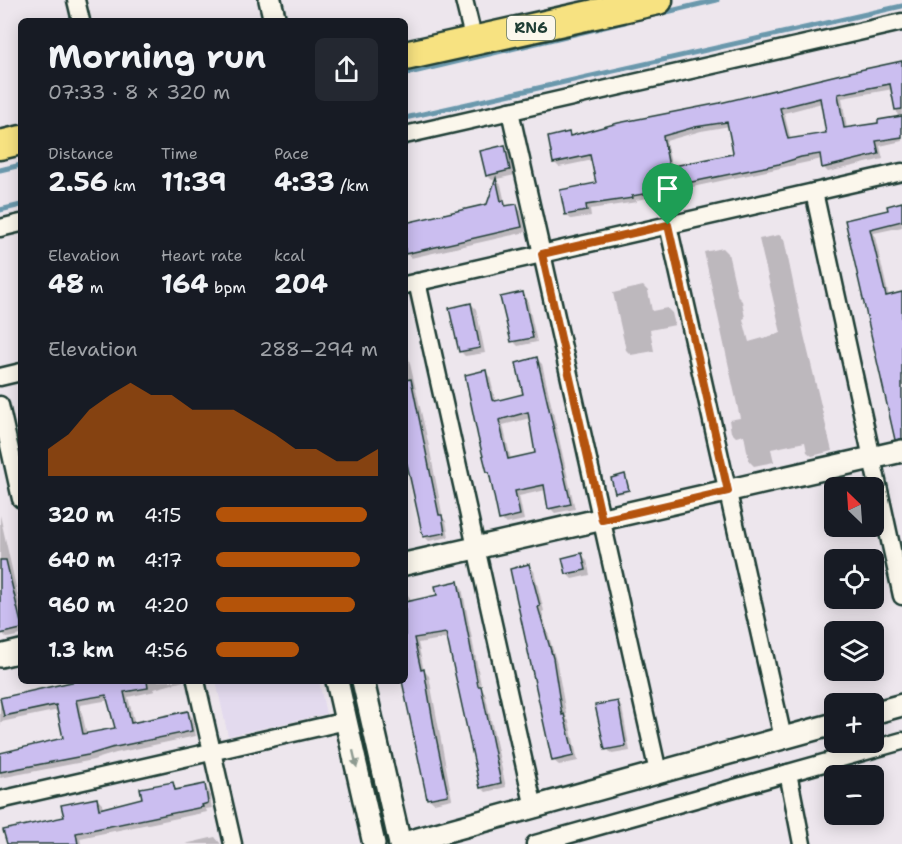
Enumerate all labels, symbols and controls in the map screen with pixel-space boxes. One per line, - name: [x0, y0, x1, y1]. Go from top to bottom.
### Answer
- road number: RN6: [507, 16, 555, 40]
- text: Morning run: [48, 34, 266, 79]
- button: share: [315, 38, 378, 101]
- text: 07:33 · 8 × 320 m: [48, 79, 230, 105]
- text: Distance: [48, 143, 114, 164]
- text: Time: [161, 143, 198, 164]
- text: Pace: [274, 143, 309, 164]
- pin: [642, 163, 693, 225]
- text: 2.56: [48, 164, 108, 199]
- text: 11:39: [161, 164, 227, 199]
- text: 4:33: [274, 164, 335, 199]
- icon: arrive: [651, 172, 684, 205]
- text: km: [108, 175, 136, 196]
- text: /km: [335, 175, 369, 196]
- text: Elevation: [48, 245, 120, 266]
- text: Heart rate: [161, 245, 243, 266]
- text: kcal: [274, 245, 305, 266]
- text: 48: [48, 266, 84, 301]
- text: 164: [161, 266, 209, 301]
- text: 204: [274, 266, 328, 301]
- text: m: [84, 277, 104, 298]
- text: bpm: [209, 277, 246, 298]
- text: Elevation: [48, 336, 138, 362]
- text: 288–294 m: [259, 336, 378, 362]
- north arrow: [824, 477, 884, 537]
- map controls: [824, 477, 884, 825]
- text: 320 m: [48, 502, 114, 528]
- text: 4:15: [144, 502, 182, 528]
- text: 640 m: [48, 547, 115, 573]
- text: 4:17: [144, 547, 183, 573]
- button: locate: [824, 549, 884, 609]
- text: 960 m: [48, 592, 115, 618]
- text: 4:20: [144, 592, 189, 618]
- button: layers: [824, 621, 884, 681]
- text: 1.3 km: [48, 637, 114, 663]
- text: 4:56: [144, 637, 188, 663]
- button: +: [824, 693, 884, 753]
- one-way arrow: [351, 749, 360, 768]
- button: −: [824, 765, 884, 825]

